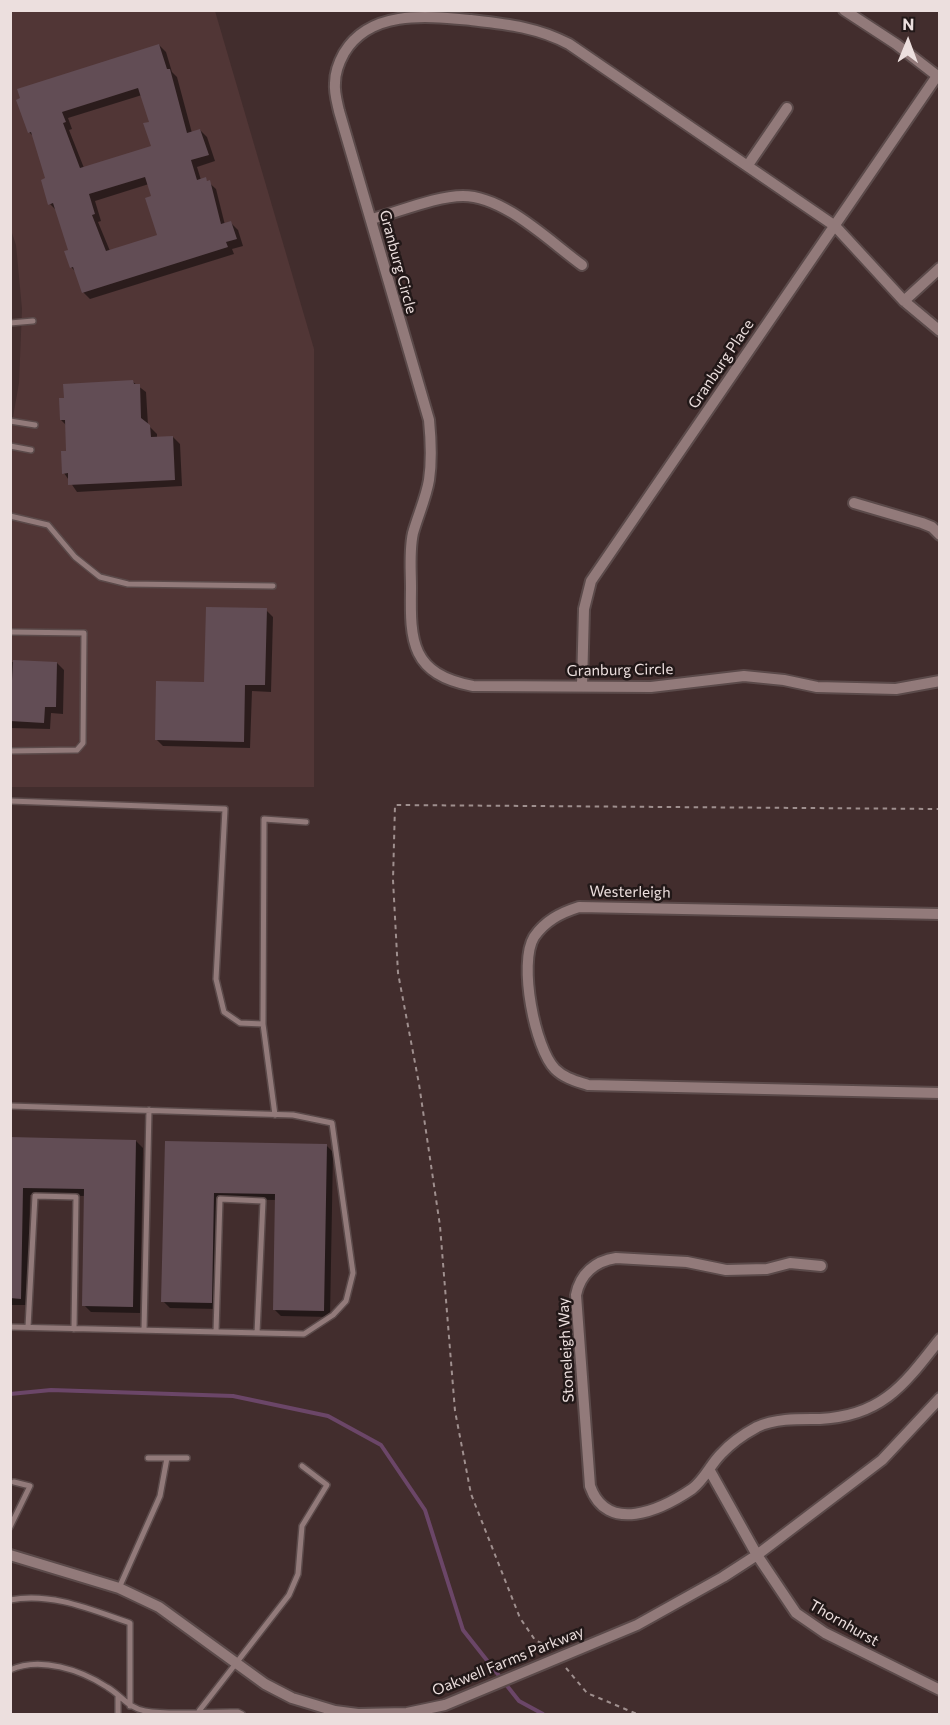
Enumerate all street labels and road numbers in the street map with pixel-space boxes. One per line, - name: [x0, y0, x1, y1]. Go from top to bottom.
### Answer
- street label: Granburg Circle: [376, 208, 420, 316]
- street label: Granburg Place: [684, 316, 758, 412]
- street label: Granburg Circle: [567, 660, 673, 680]
- street label: Westerleigh: [589, 882, 671, 902]
- street label: Stoneleigh Way: [554, 1297, 578, 1403]
- street label: Thornhurst: [806, 1596, 882, 1650]
- street label: Oakwell Farms Parkway: [430, 1622, 586, 1700]

